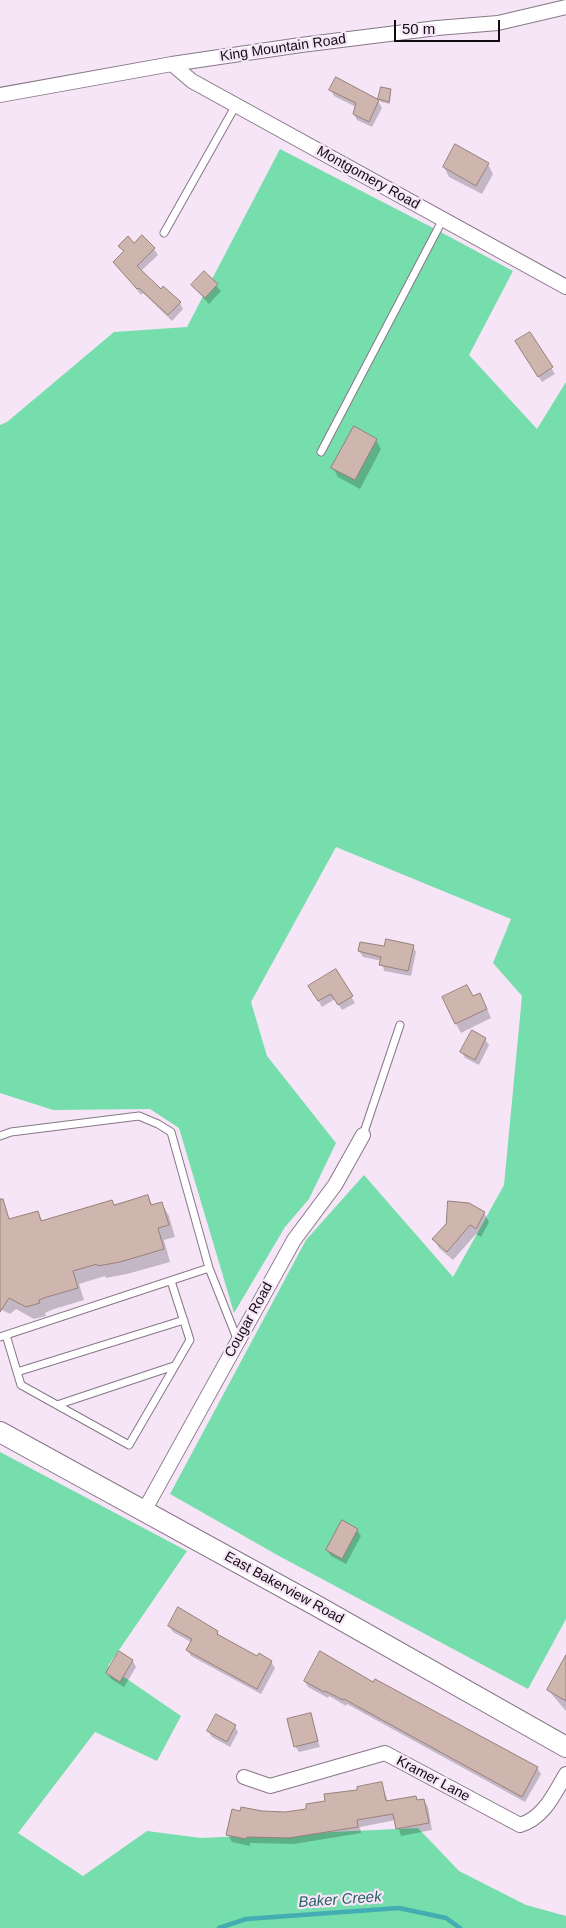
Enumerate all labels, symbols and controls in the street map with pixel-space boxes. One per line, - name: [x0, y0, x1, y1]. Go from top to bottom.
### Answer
- scale bar: [396, 10, 502, 42]
- text: 50 m: [402, 20, 435, 37]
- street label: King Mountain Road: [219, 31, 347, 65]
- street label: Montgomery Road: [314, 143, 422, 213]
- street label: Cougar Road: [221, 1280, 277, 1360]
- street label: East Bakerview Road: [221, 1548, 347, 1628]
- street label: Kramer Lane: [393, 1753, 473, 1805]
- water label: Baker Creek: [298, 1888, 382, 1912]

